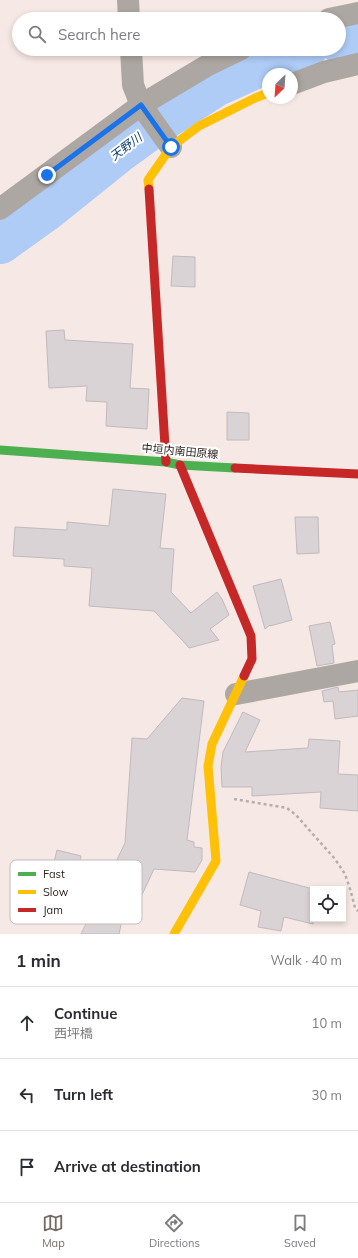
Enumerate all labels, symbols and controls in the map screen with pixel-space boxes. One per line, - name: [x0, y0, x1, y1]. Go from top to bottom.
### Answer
- search box: [12, 12, 346, 56]
- icon: search: [26, 23, 48, 45]
- text: Search here: [58, 25, 140, 44]
- north arrow: [262, 68, 298, 104]
- water label: 天野川: [107, 129, 146, 163]
- route start: [162, 138, 180, 156]
- route end: [38, 166, 56, 184]
- street label: 中垣内南田原線: [141, 441, 219, 461]
- legend: [10, 860, 142, 924]
- text: Fast: [43, 867, 65, 881]
- text: Slow: [43, 885, 69, 899]
- map controls: [310, 886, 346, 922]
- button: locate: [310, 886, 346, 922]
- text: Jam: [43, 903, 63, 917]
- text: 1 min: [16, 950, 61, 971]
- text: Walk · 40 m: [271, 952, 342, 968]
- text: Continue: [54, 1004, 117, 1023]
- icon: ahead: [16, 1012, 38, 1034]
- text: 10 m: [312, 1015, 342, 1031]
- text: 西坪橋: [54, 1025, 93, 1041]
- icon: left: [16, 1084, 38, 1106]
- text: Turn left: [54, 1085, 113, 1104]
- text: 30 m: [312, 1087, 342, 1103]
- icon: arrive: [16, 1156, 38, 1178]
- text: Arrive at destination: [54, 1157, 201, 1176]
- tab: Map: [42, 1212, 65, 1250]
- tab: Directions: [149, 1212, 200, 1250]
- tab: Saved: [284, 1212, 316, 1250]

